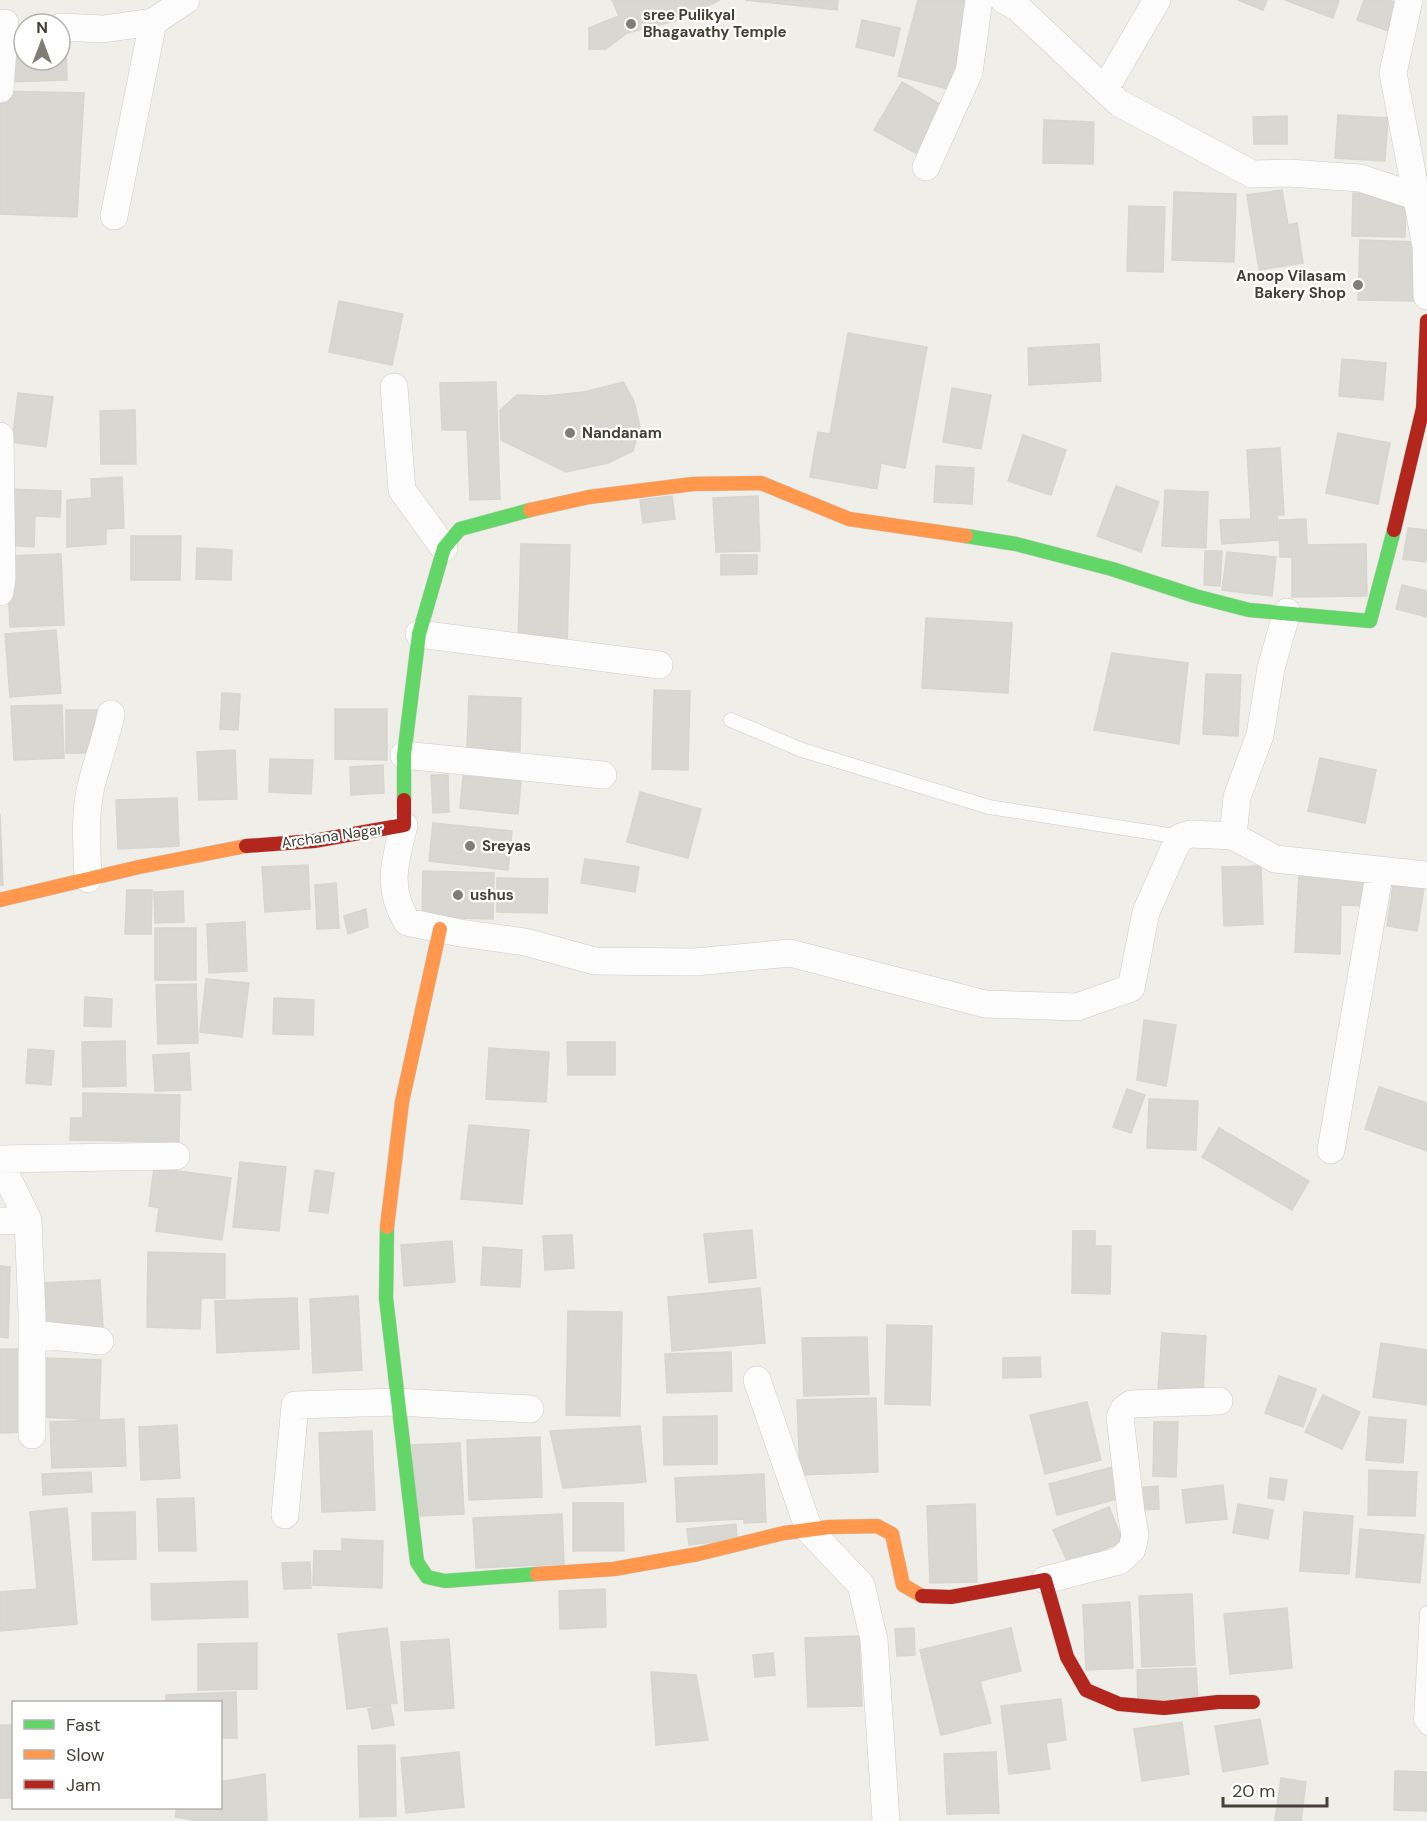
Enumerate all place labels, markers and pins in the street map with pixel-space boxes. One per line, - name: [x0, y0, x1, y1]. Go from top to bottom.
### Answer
- place label: sree Pulikyal Bhagavathy Temple: [643, 5, 787, 42]
- marker: sree Pulikyal Bhagavathy Temple: [624, 17, 638, 31]
- place label: Anoop Vilasam Bakery Shop: [1236, 266, 1346, 303]
- marker: Anoop Vilasam Bakery Shop: [1351, 278, 1365, 292]
- place label: Nandanam: [582, 423, 662, 443]
- marker: Nandanam: [563, 426, 577, 440]
- place label: Sreyas: [482, 836, 531, 856]
- marker: Sreyas: [463, 839, 477, 853]
- place label: ushus: [470, 885, 514, 905]
- marker: ushus: [451, 888, 465, 902]

